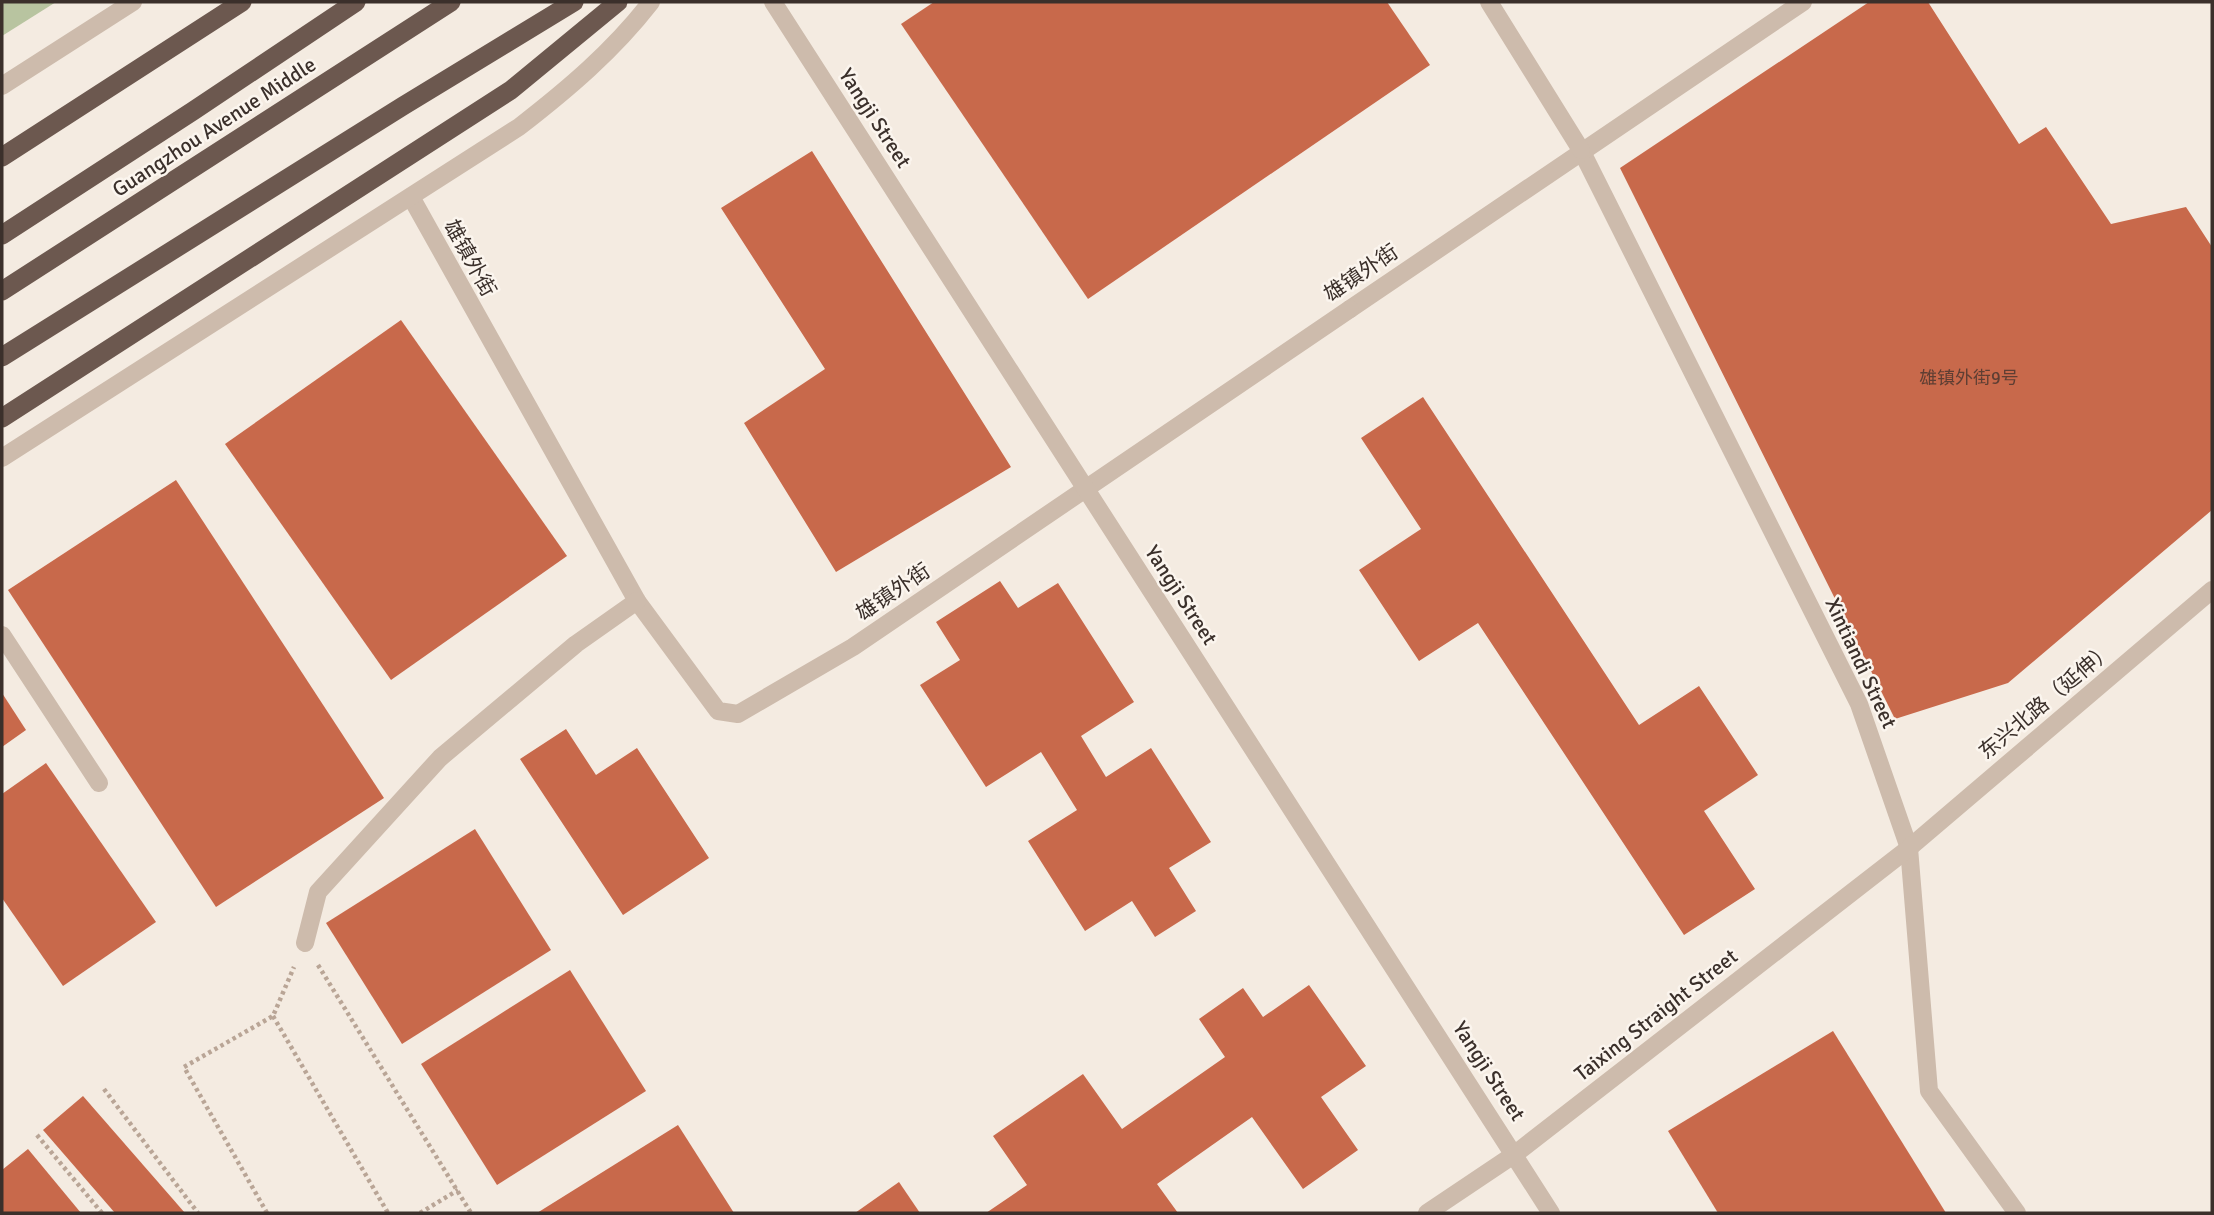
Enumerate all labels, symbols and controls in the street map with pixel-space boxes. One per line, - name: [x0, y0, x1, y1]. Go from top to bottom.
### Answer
- street label: Guangzhou Avenue Middle: [107, 51, 321, 203]
- street label: Yangji Street: [833, 63, 917, 173]
- street label: 雄镇外街: [438, 215, 502, 301]
- street label: 雄镇外街: [1319, 239, 1403, 307]
- house number: 雄镇外街9号: [1919, 367, 2019, 389]
- street label: Yangji Street: [1139, 540, 1223, 650]
- street label: 雄镇外街: [851, 558, 935, 626]
- street label: Xintiandi Street: [1819, 594, 1903, 732]
- street label: 东兴北路（延伸）: [1973, 637, 2119, 765]
- street label: Taixing Straight Street: [1569, 943, 1743, 1087]
- street label: Yangji Street: [1447, 1016, 1531, 1126]

